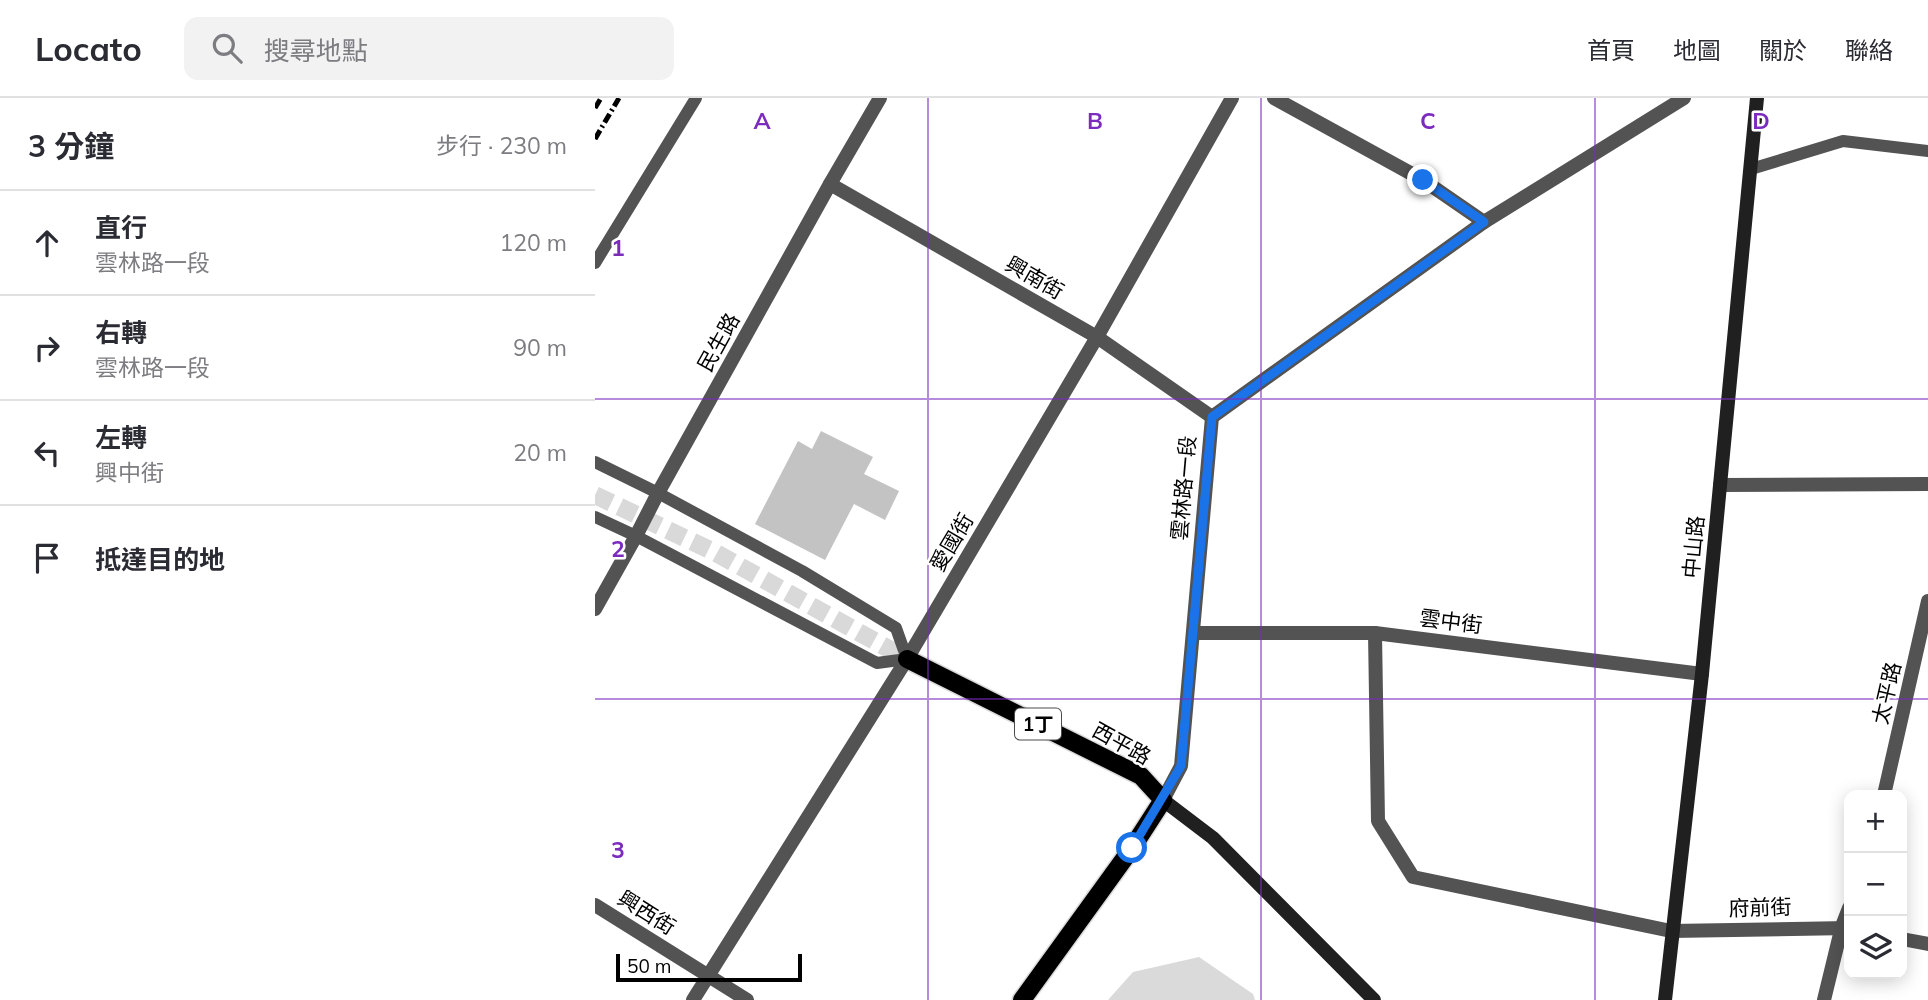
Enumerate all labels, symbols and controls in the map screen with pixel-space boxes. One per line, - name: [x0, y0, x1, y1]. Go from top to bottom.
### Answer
- search box: [184, 17, 674, 80]
- text: Locato: [35, 28, 142, 69]
- icon: search: [208, 29, 246, 67]
- text: 搜尋地點: [264, 34, 368, 67]
- text: 首頁: [1587, 35, 1635, 65]
- text: 地圖: [1673, 35, 1721, 65]
- text: 關於: [1759, 35, 1807, 65]
- text: 聯絡: [1845, 35, 1893, 65]
- text: A: [753, 106, 771, 135]
- text: B: [1087, 106, 1103, 135]
- text: C: [1420, 106, 1436, 135]
- text: D: [1752, 106, 1770, 135]
- text: 3 分鐘: [28, 127, 114, 165]
- text: 步行 · 230 m: [436, 131, 567, 160]
- route end: [1407, 164, 1438, 195]
- text: 直行: [95, 211, 147, 244]
- icon: ahead: [28, 224, 66, 262]
- text: 120 m: [499, 228, 567, 257]
- text: 1: [611, 233, 625, 262]
- text: 雲林路一段: [95, 248, 210, 277]
- street label: 興南街: [1001, 250, 1069, 304]
- street label: 民生路: [691, 308, 745, 376]
- text: 右轉: [95, 316, 147, 349]
- icon: right: [28, 329, 66, 367]
- text: 90 m: [513, 333, 567, 362]
- text: 雲林路一段: [95, 353, 210, 382]
- text: 左轉: [95, 421, 147, 454]
- icon: left: [28, 434, 66, 472]
- street label: 雲林路一段: [1165, 435, 1201, 541]
- text: 20 m: [513, 438, 567, 467]
- text: 興中街: [95, 458, 164, 487]
- street label: 愛國街: [924, 508, 978, 576]
- street label: 中山路: [1677, 514, 1709, 580]
- text: 2: [611, 534, 625, 563]
- icon: arrive: [28, 539, 66, 577]
- text: 抵達目的地: [95, 543, 225, 576]
- street label: 雲中街: [1418, 604, 1484, 638]
- street label: 太平路: [1866, 659, 1906, 727]
- road number: 1丁: [1015, 708, 1061, 740]
- street label: 西平路: [1088, 716, 1156, 770]
- map controls: [1844, 790, 1907, 979]
- button: +: [1844, 790, 1907, 853]
- route start: [1116, 832, 1147, 863]
- text: 3: [611, 835, 625, 864]
- button: −: [1844, 853, 1907, 916]
- street label: 興西街: [613, 884, 681, 940]
- street label: 府前街: [1728, 893, 1792, 921]
- button: layers: [1844, 916, 1907, 979]
- scale bar: [616, 951, 801, 983]
- text: 50 m: [627, 954, 671, 978]

